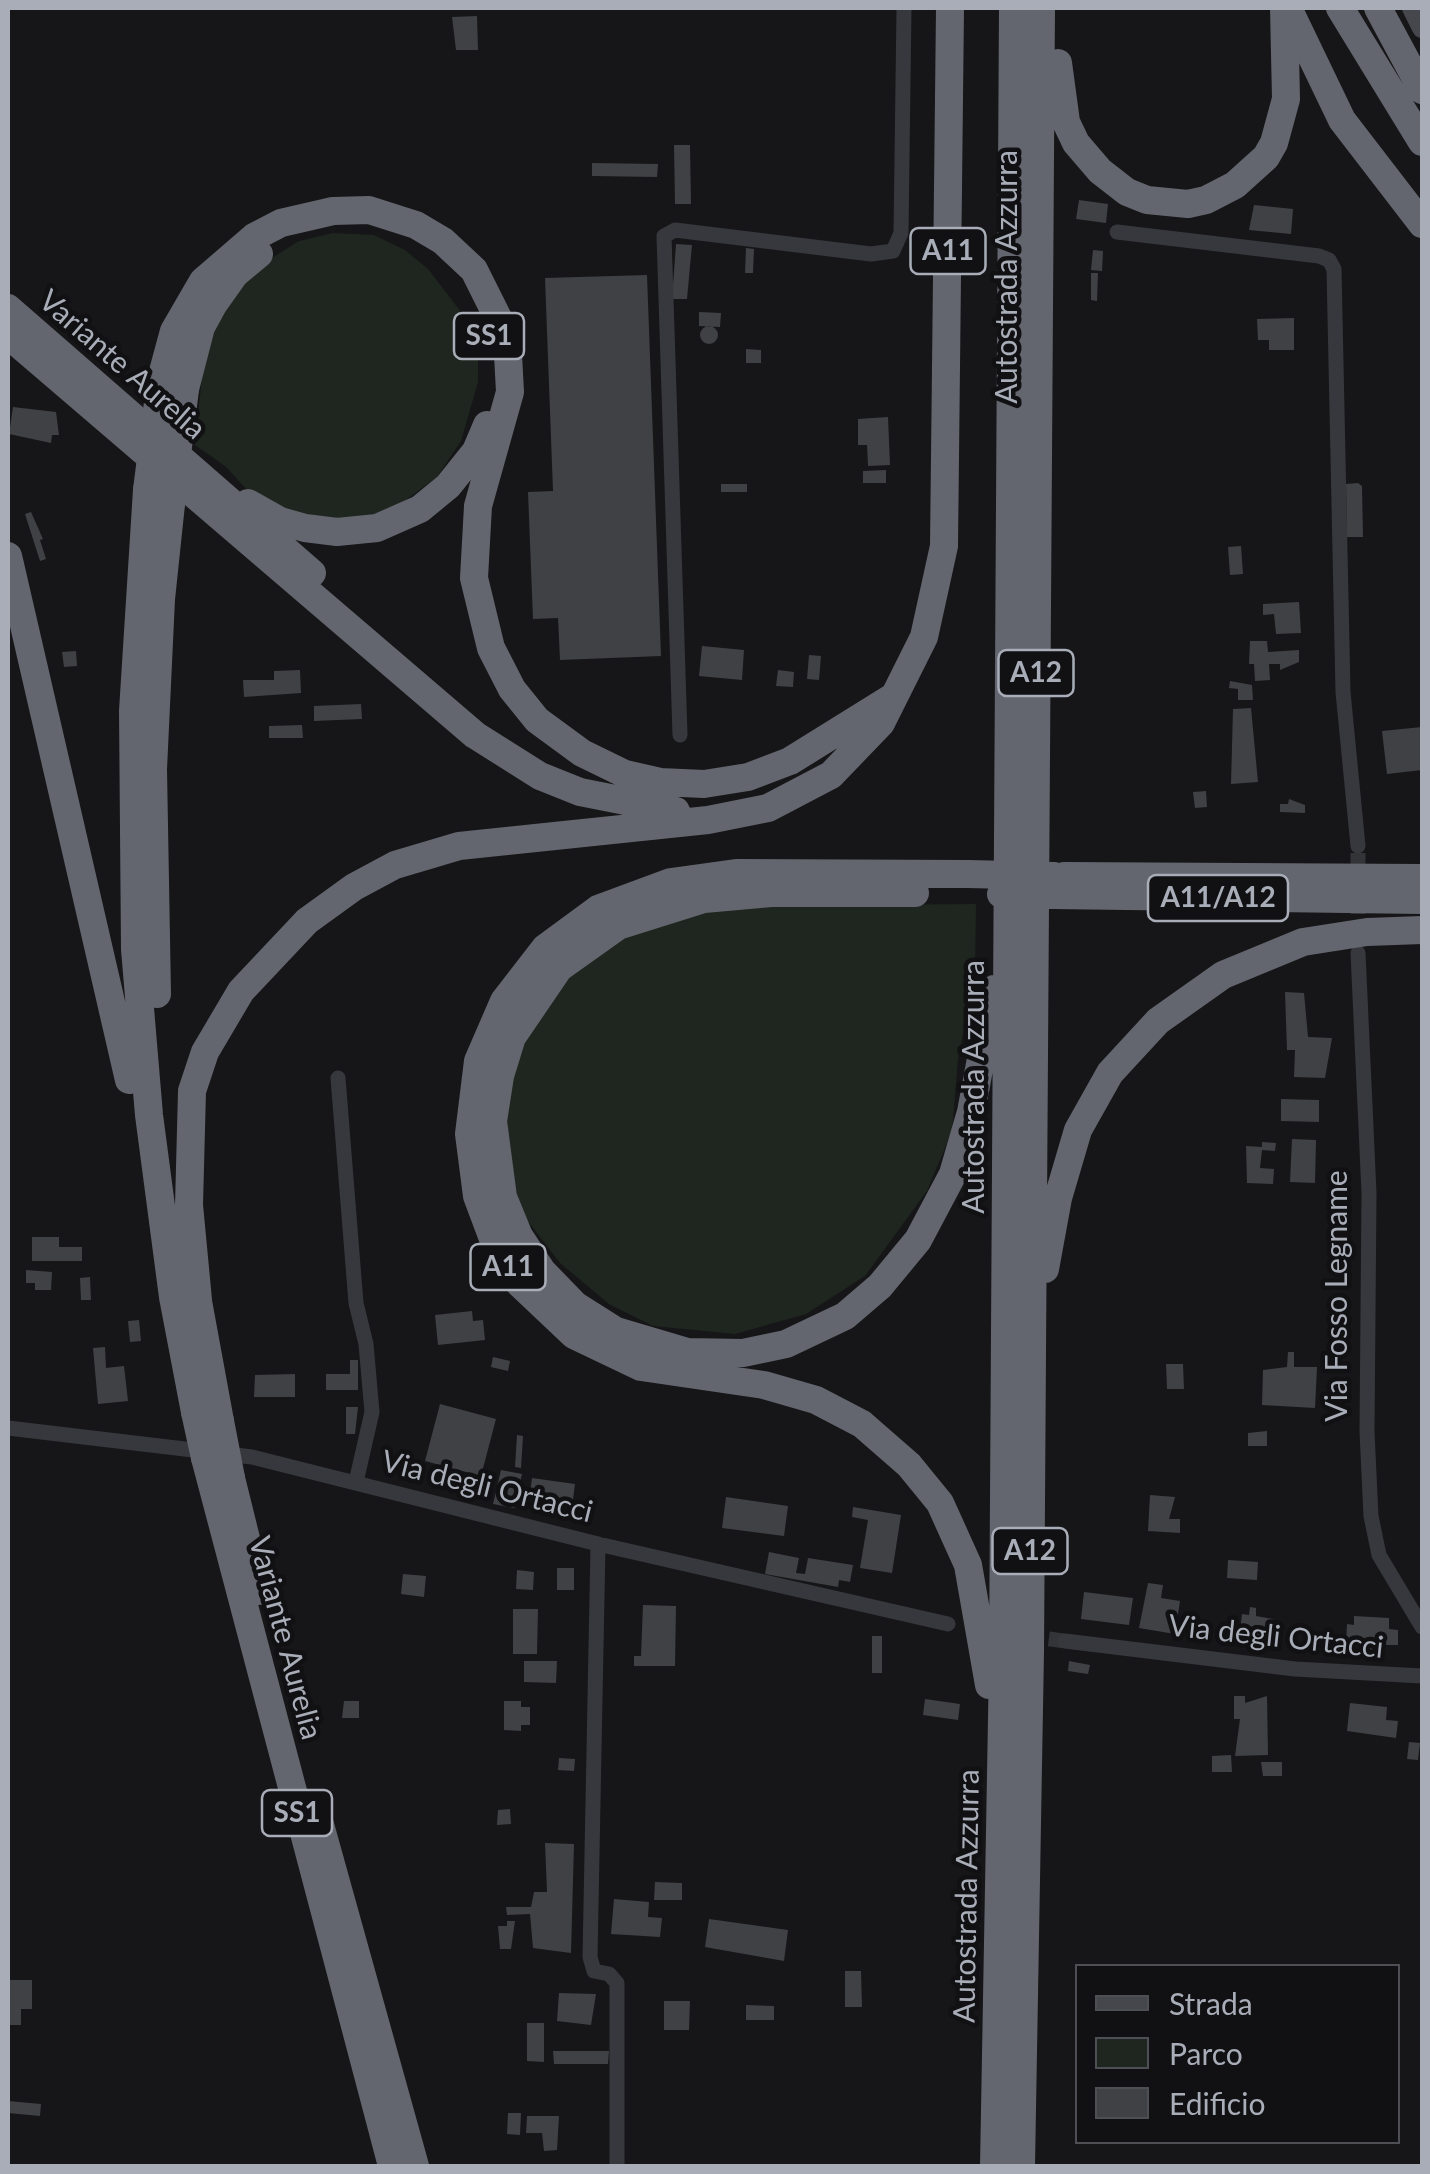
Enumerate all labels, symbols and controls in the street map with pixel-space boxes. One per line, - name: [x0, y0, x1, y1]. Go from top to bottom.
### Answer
- street label: Autostrada Azzurra: [989, 150, 1025, 404]
- road number: A11: [910, 228, 986, 274]
- street label: Variante Aurelia: [31, 283, 213, 447]
- road number: SS1: [454, 313, 524, 359]
- road number: A12: [998, 650, 1074, 696]
- road number: A11/A12: [1148, 875, 1288, 921]
- street label: Autostrada Azzurra: [956, 960, 992, 1214]
- street label: Via Fosso Legname: [1319, 1170, 1355, 1422]
- road number: A11: [470, 1244, 546, 1290]
- street label: Via degli Ortacci: [378, 1443, 596, 1531]
- road number: A12: [992, 1528, 1068, 1574]
- street label: Variante Aurelia: [241, 1533, 329, 1743]
- street label: Via degli Ortacci: [1167, 1608, 1385, 1666]
- street label: Autostrada Azzurra: [947, 1769, 987, 2023]
- road number: SS1: [262, 1790, 332, 1836]
- legend: [1075, 1964, 1400, 2144]
- text: Strada: [1169, 1985, 1253, 2021]
- text: Parco: [1169, 2035, 1243, 2071]
- text: Edificio: [1169, 2085, 1265, 2121]

